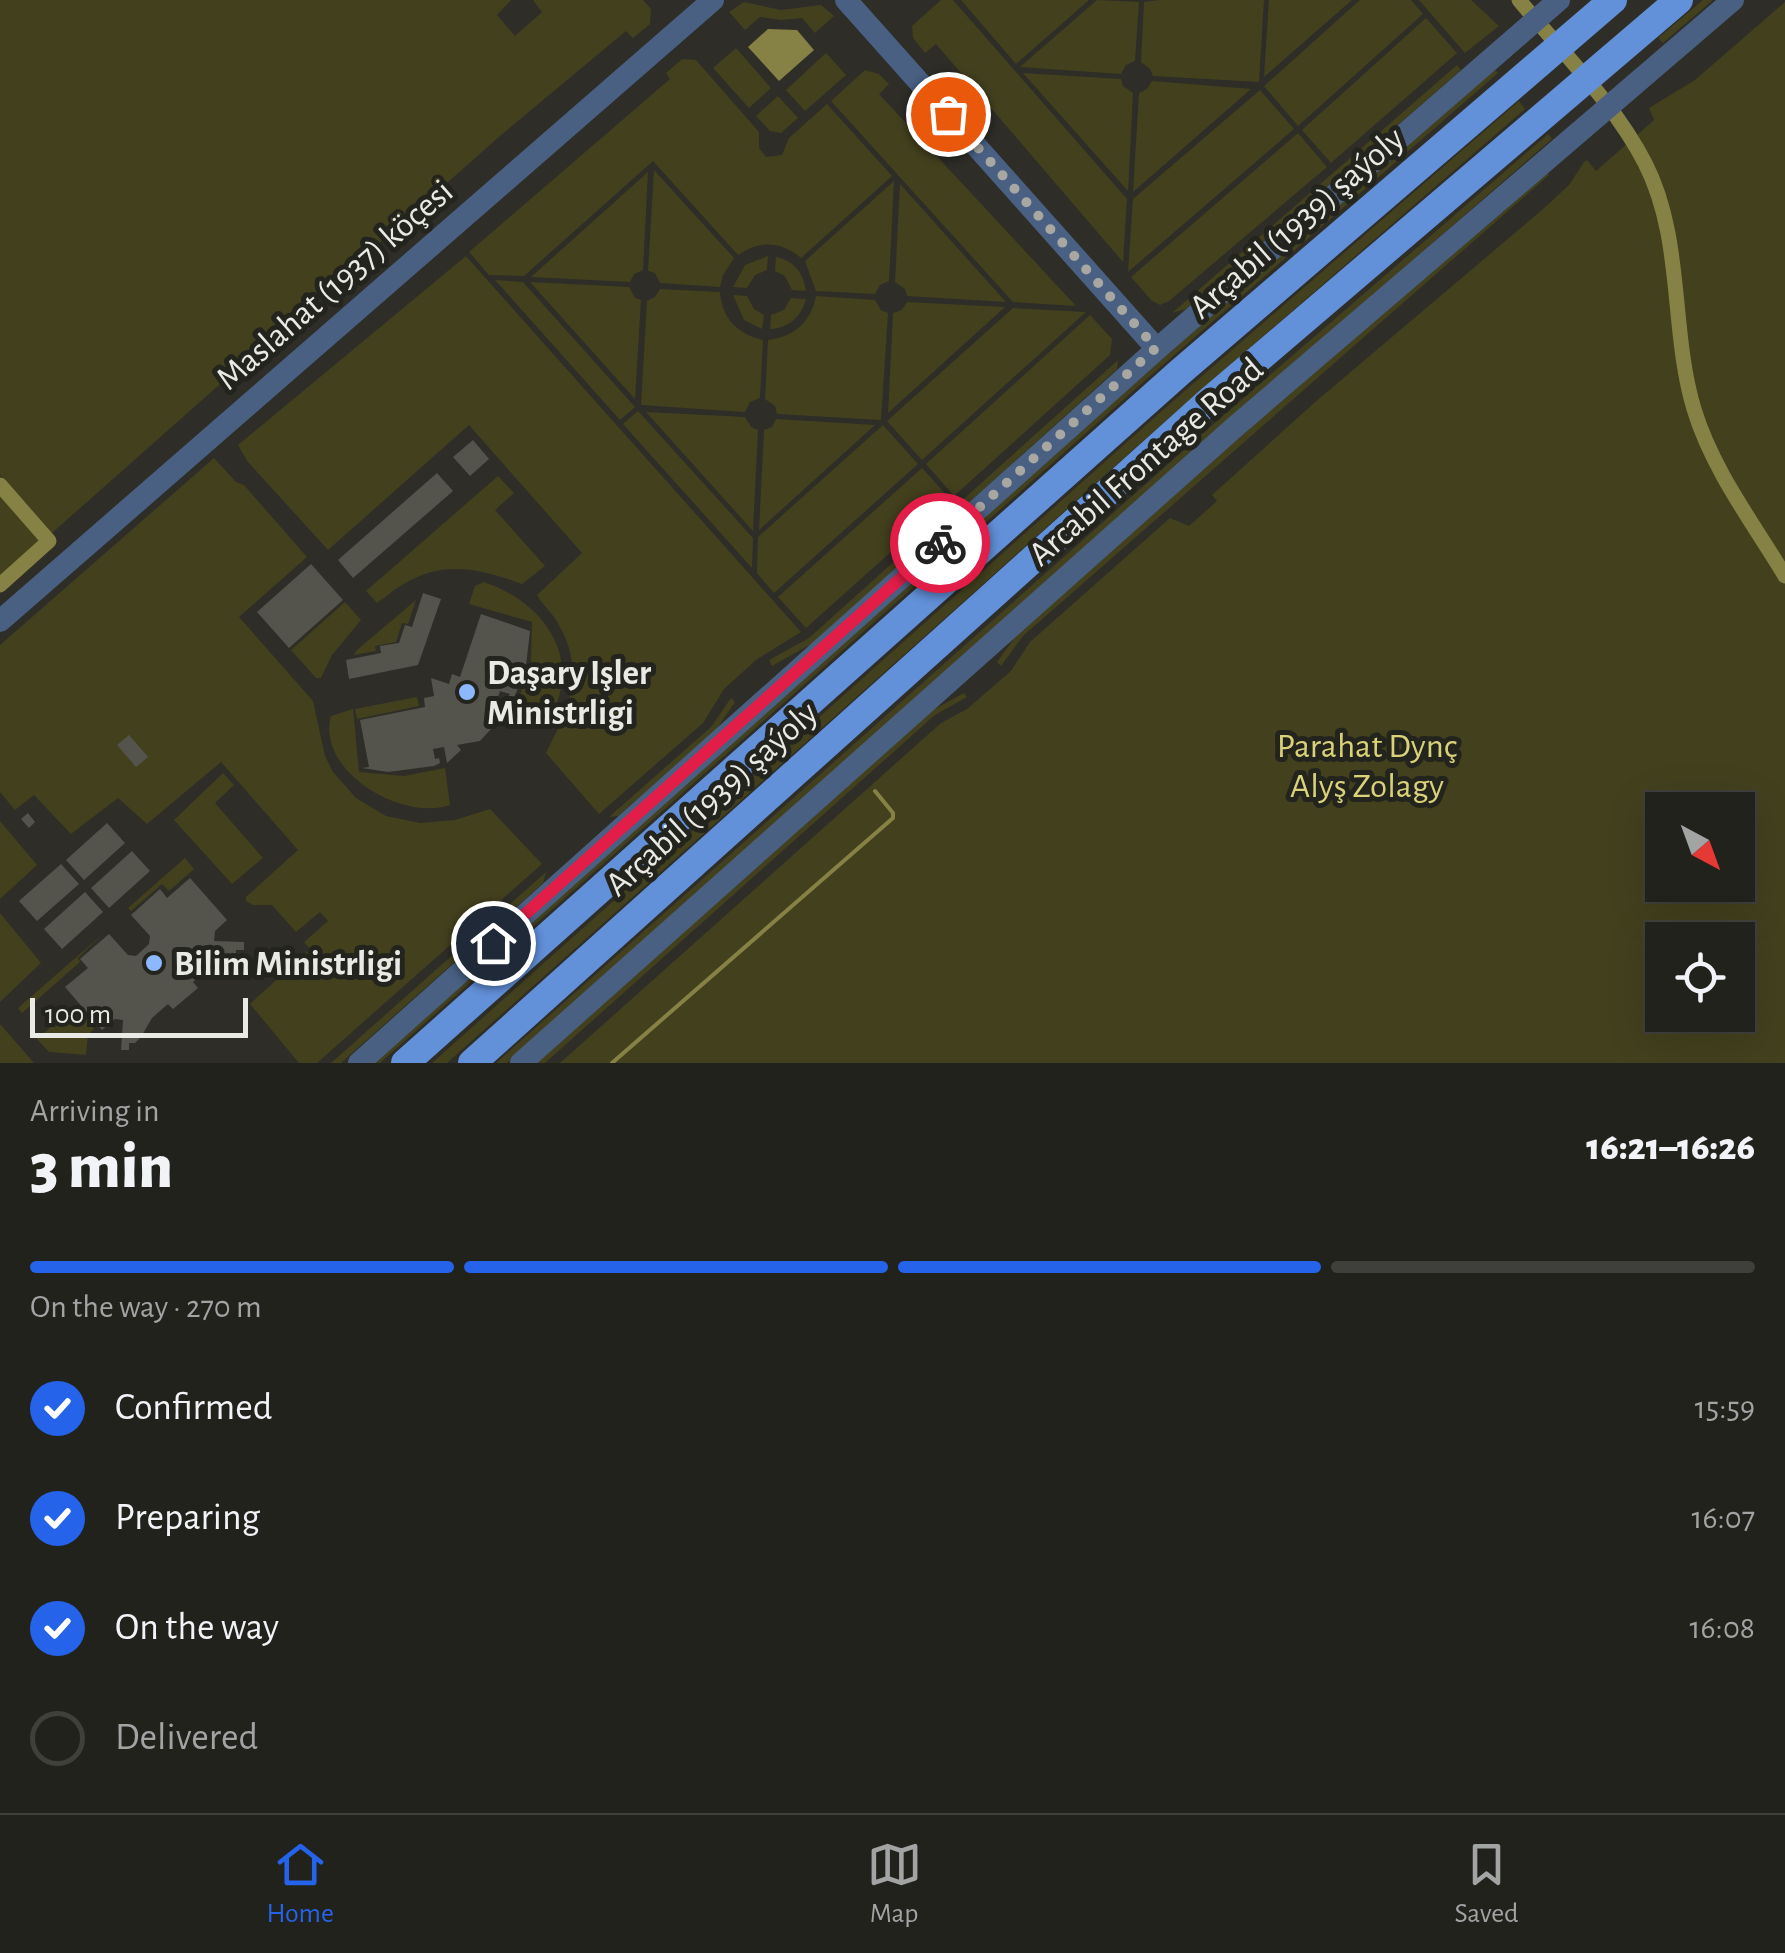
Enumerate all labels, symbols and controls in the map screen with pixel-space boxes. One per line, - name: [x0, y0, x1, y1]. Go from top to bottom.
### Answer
- pin: [906, 72, 991, 157]
- icon: bag: [921, 87, 976, 142]
- street label: Arçabil (1939) şaýoly: [1183, 121, 1411, 325]
- street label: Maslahat (1937) köçesi: [210, 173, 460, 397]
- street label: Arcabil Frontage Road: [1022, 351, 1270, 573]
- courier: [890, 493, 990, 593]
- icon: bike: [913, 516, 968, 571]
- place label: Daşary Işler Ministrligi: [487, 656, 651, 731]
- marker: Daşary Işler Ministrligi: [456, 681, 478, 703]
- street label: Arçabil (1939) şaýoly: [599, 695, 825, 903]
- park label: Parahat Dynç Alyş Zolagy: [1277, 729, 1457, 804]
- north arrow: [1645, 792, 1755, 902]
- map controls: [1645, 792, 1755, 1032]
- pin: [451, 901, 536, 986]
- icon: home: [466, 916, 521, 971]
- button: locate: [1645, 922, 1755, 1032]
- place label: Bilim Ministrligi: [174, 947, 402, 982]
- marker: Bilim Ministrligi: [143, 952, 165, 974]
- scale bar: [30, 993, 248, 1038]
- text: 100 m: [45, 1001, 111, 1029]
- text: Arriving in: [30, 1095, 159, 1127]
- text: 16:21–16:26: [1586, 1129, 1755, 1167]
- text: 3 min: [30, 1135, 173, 1200]
- text: On the way · 270 m: [30, 1291, 262, 1323]
- icon: check: [30, 1381, 85, 1436]
- text: Confirmed: [115, 1389, 272, 1427]
- text: 15:59: [1695, 1392, 1755, 1424]
- icon: check: [30, 1491, 85, 1546]
- text: Preparing: [115, 1499, 260, 1537]
- text: 16:07: [1691, 1502, 1755, 1534]
- icon: check: [30, 1601, 85, 1656]
- text: On the way: [115, 1609, 279, 1647]
- text: 16:08: [1690, 1612, 1755, 1644]
- text: Delivered: [115, 1719, 258, 1757]
- tab: Home: [266, 1837, 334, 1931]
- tab: Map: [867, 1837, 922, 1931]
- tab: Saved: [1454, 1837, 1519, 1931]

